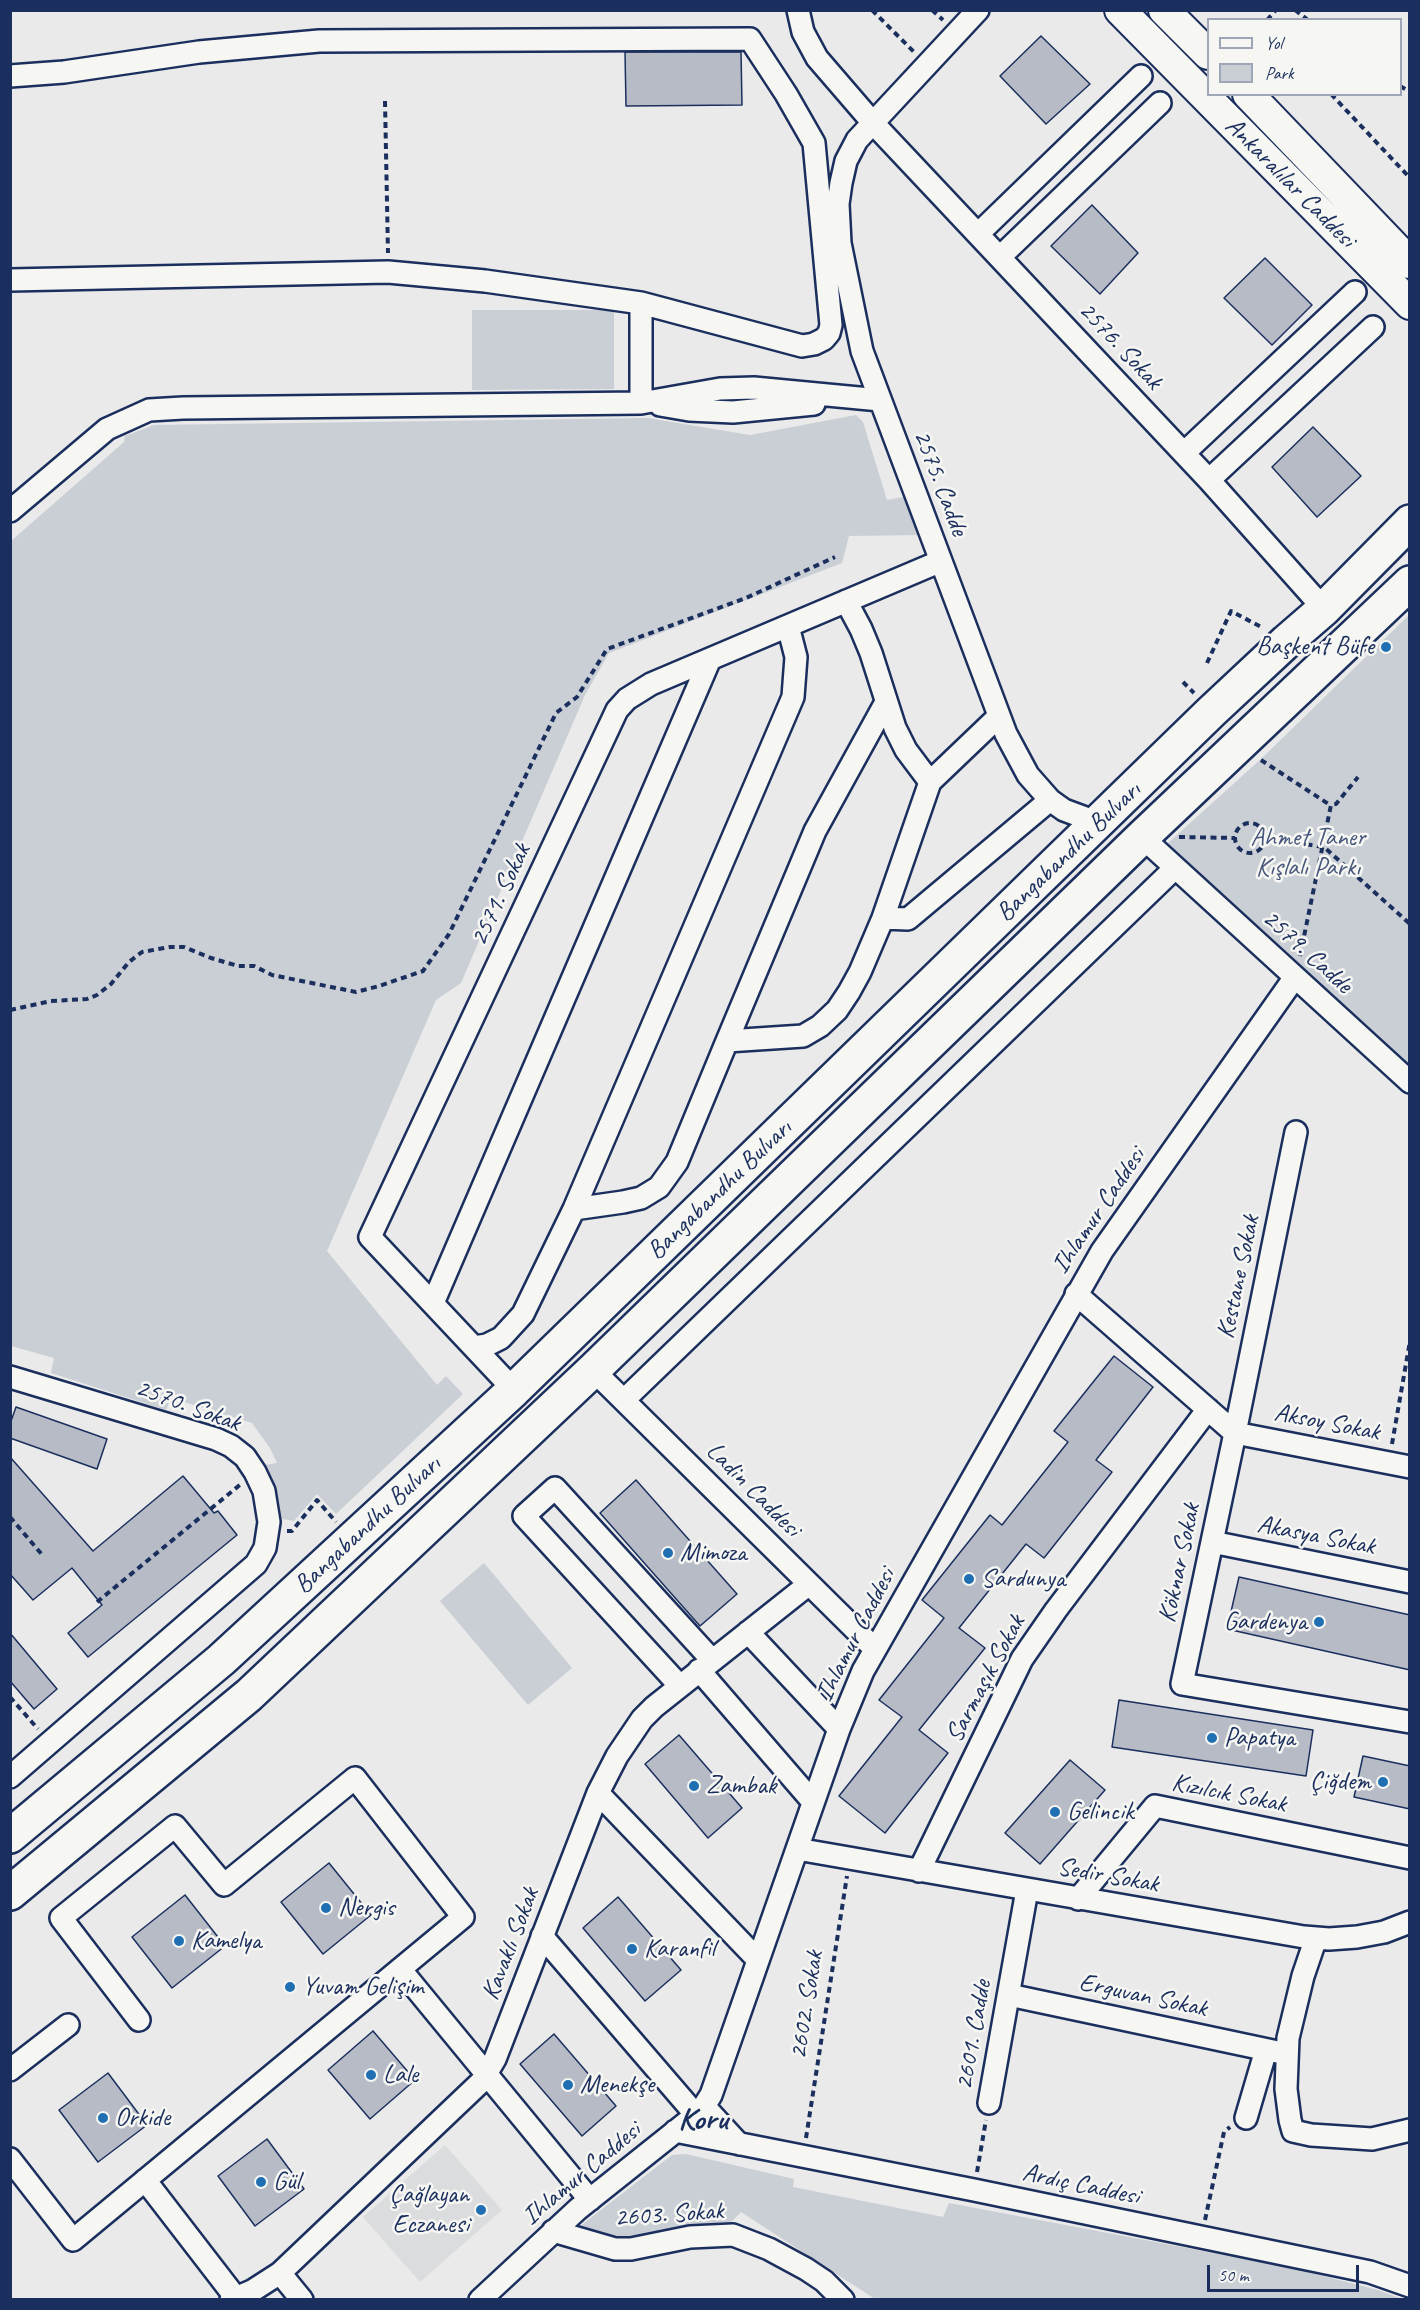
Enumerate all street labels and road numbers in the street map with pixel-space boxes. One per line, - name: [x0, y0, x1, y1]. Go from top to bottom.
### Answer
- street label: Ankaralılar Caddesi: [1218, 111, 1362, 255]
- street label: 2576. Sokak: [1071, 295, 1169, 397]
- street label: 2575. Cadde: [906, 426, 974, 540]
- street label: Bangabandhu Bulvarı: [990, 775, 1148, 929]
- street label: 2571. Sokak: [464, 839, 538, 951]
- street label: 2579. Cadde: [1255, 903, 1359, 1001]
- street label: Bangabandhu Bulvarı: [641, 1113, 799, 1267]
- street label: Ihlamur Caddesi: [1046, 1142, 1152, 1280]
- street label: Kestane Sokak: [1211, 1212, 1267, 1342]
- street label: 2570. Sokak: [131, 1373, 245, 1439]
- street label: Aksoy Sokak: [1272, 1398, 1382, 1448]
- street label: Ladin Caddesi: [699, 1436, 807, 1544]
- street label: Bangabandhu Bulvarı: [288, 1449, 448, 1601]
- street label: Köknar Sokak: [1152, 1500, 1208, 1626]
- street label: Akasya Sokak: [1254, 1509, 1378, 1563]
- street label: Ihlamur Caddesi: [809, 1563, 903, 1707]
- street label: Sarmaşık Sokak: [939, 1610, 1033, 1748]
- street label: Kızılcık Sokak: [1169, 1768, 1289, 1820]
- street label: Sedir Sokak: [1055, 1852, 1161, 1900]
- street label: Kavaklı Sokak: [475, 1883, 547, 2005]
- street label: 2602. Sokak: [783, 1949, 831, 2061]
- street label: Erguvan Sokak: [1076, 1967, 1210, 2025]
- street label: 2601. Cadde: [949, 1978, 999, 2092]
- street label: Ihlamur Caddesi: [516, 2115, 648, 2233]
- street label: Ardıç Caddesi: [1020, 2157, 1142, 2213]
- street label: 2603. Sokak: [613, 2196, 725, 2234]

